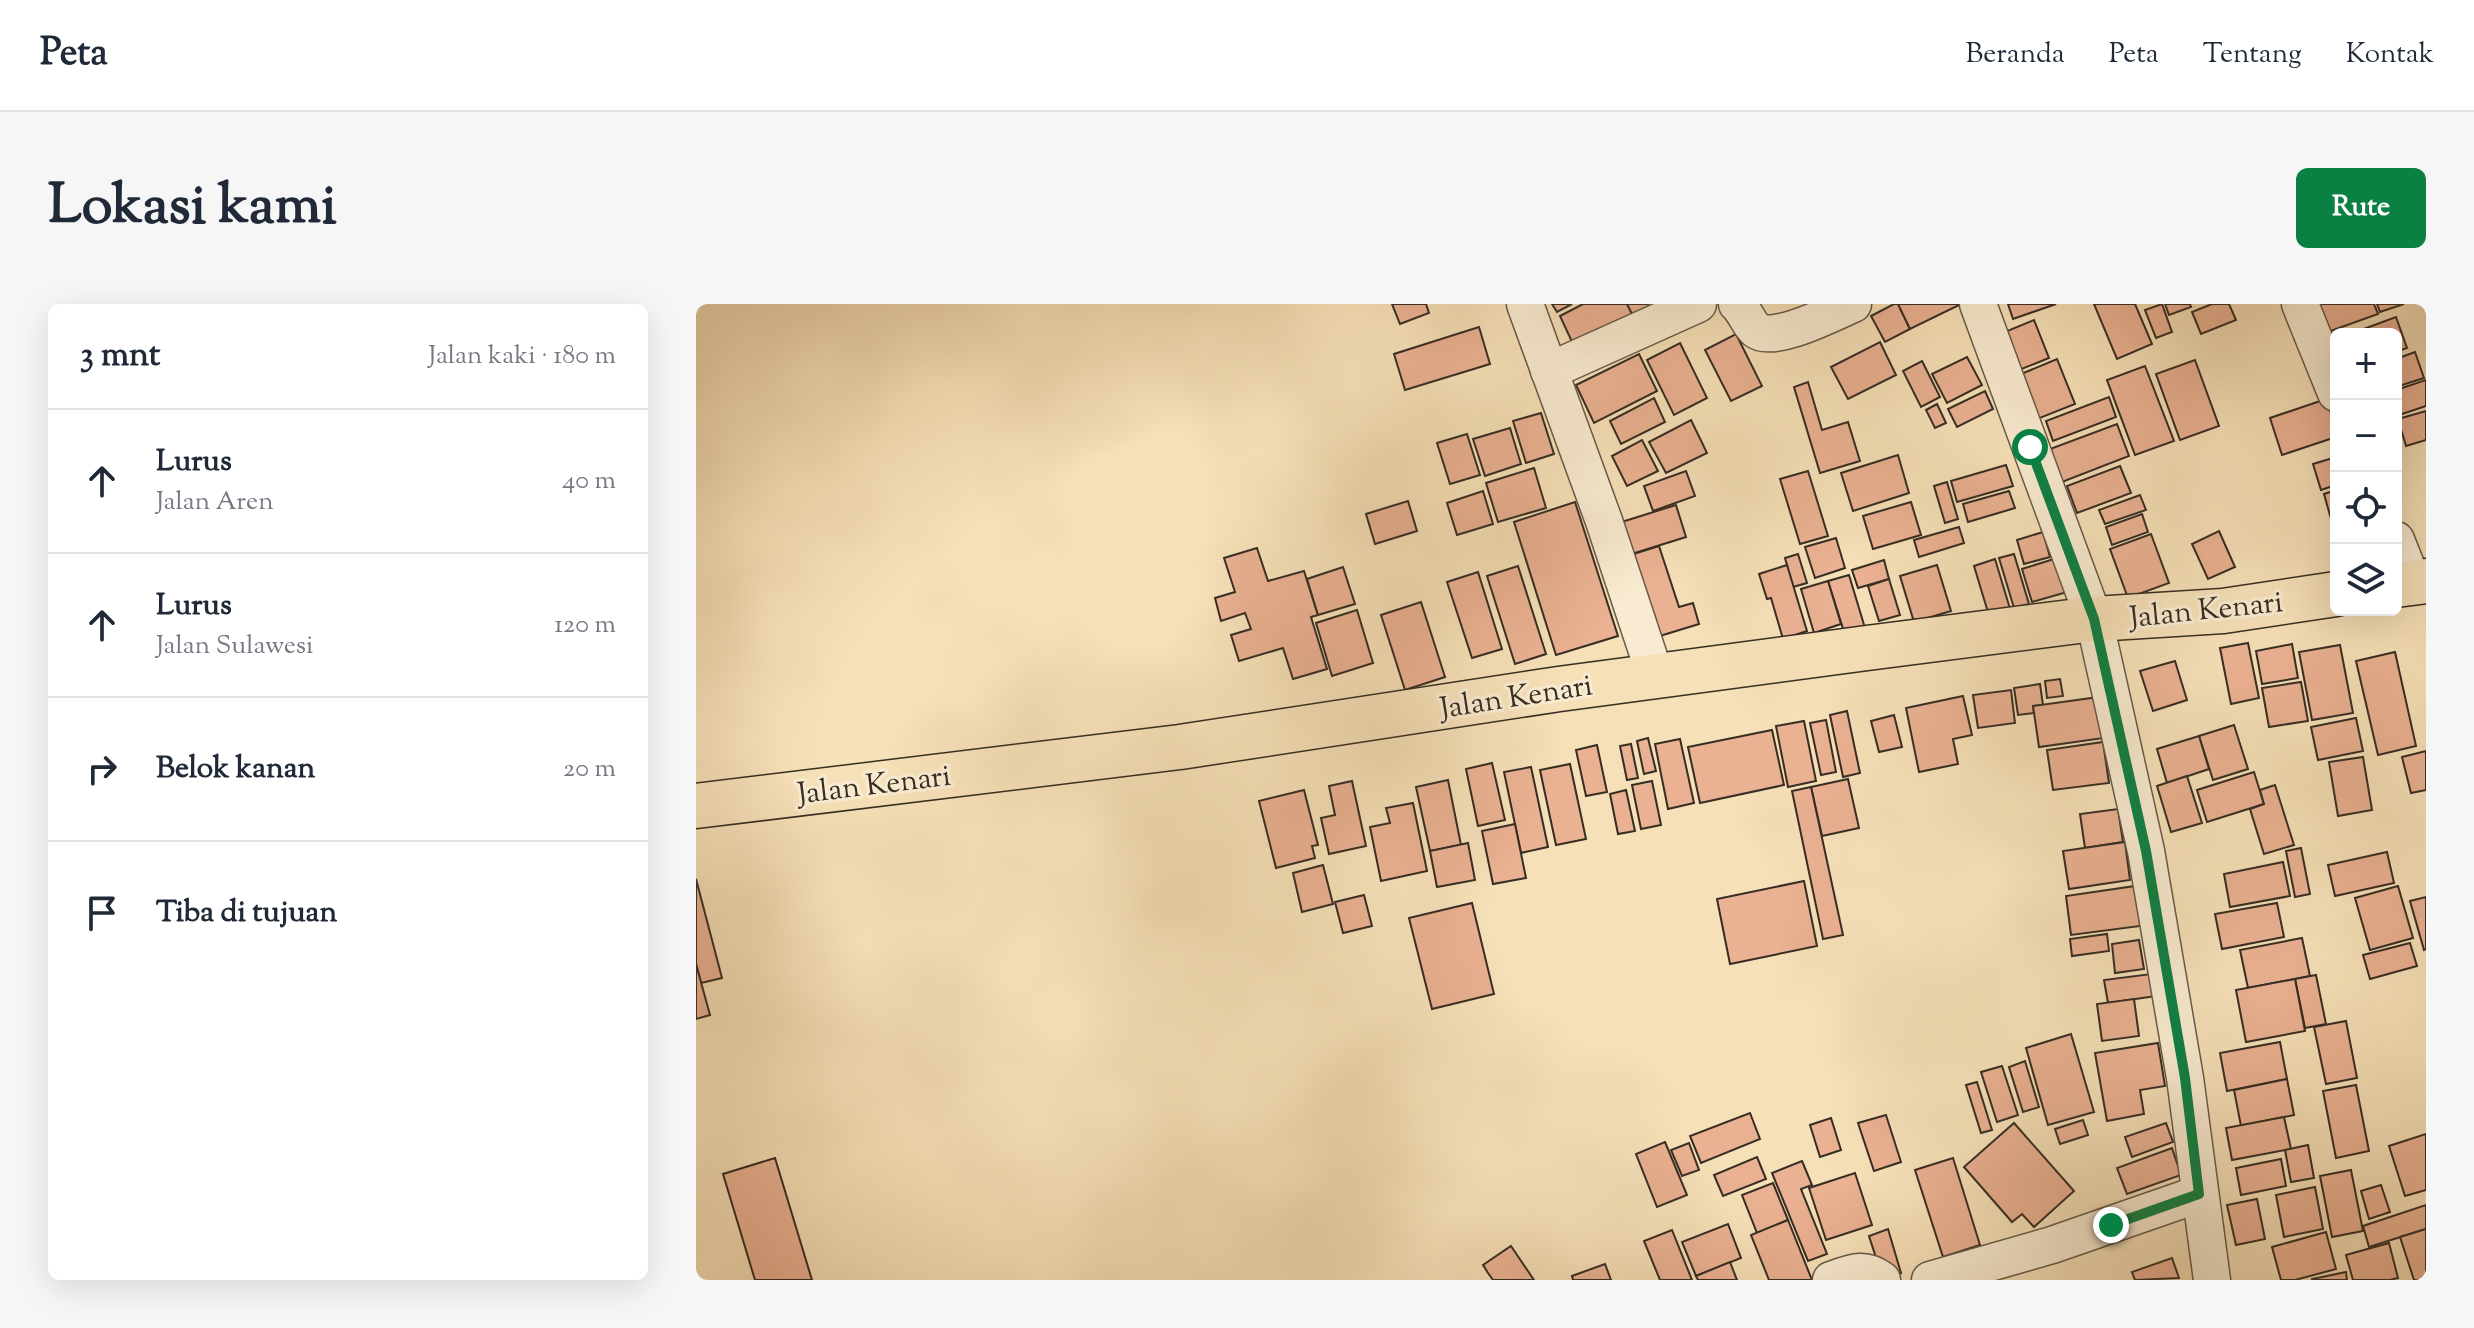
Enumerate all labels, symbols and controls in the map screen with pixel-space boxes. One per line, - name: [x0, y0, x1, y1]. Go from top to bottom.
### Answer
- text: Peta: [40, 28, 108, 82]
- text: Beranda: [1966, 35, 2065, 75]
- text: Peta: [2109, 35, 2159, 75]
- text: Tentang: [2203, 35, 2302, 75]
- text: Kontak: [2346, 35, 2434, 75]
- text: Lokasi kami: [48, 168, 337, 249]
- button: Rute: [2296, 168, 2426, 248]
- map controls: [2330, 328, 2402, 616]
- button: +: [2330, 328, 2402, 400]
- text: 3 mnt: [80, 332, 160, 381]
- text: Jalan kaki · 180 m: [428, 338, 616, 375]
- button: −: [2330, 400, 2402, 472]
- route start: [2012, 429, 2048, 465]
- text: Lurus: [156, 441, 232, 484]
- icon: ahead: [80, 459, 124, 503]
- text: 40 m: [562, 463, 616, 500]
- button: locate: [2330, 472, 2402, 544]
- text: Jalan Aren: [156, 484, 274, 521]
- button: layers: [2330, 544, 2402, 616]
- street label: Jalan Kenari: [2125, 582, 2285, 641]
- text: Lurus: [156, 585, 232, 628]
- icon: ahead: [80, 603, 124, 647]
- text: 120 m: [554, 607, 616, 644]
- text: Jalan Sulawesi: [156, 628, 313, 665]
- street label: Jalan Kenari: [1435, 665, 1596, 732]
- icon: right: [80, 747, 124, 791]
- text: Belok kanan: [156, 748, 315, 791]
- text: 20 m: [563, 751, 616, 788]
- street label: Jalan Kenari: [793, 756, 953, 817]
- icon: arrive: [80, 891, 124, 935]
- text: Tiba di tujuan: [156, 892, 337, 935]
- route end: [2093, 1207, 2129, 1243]

